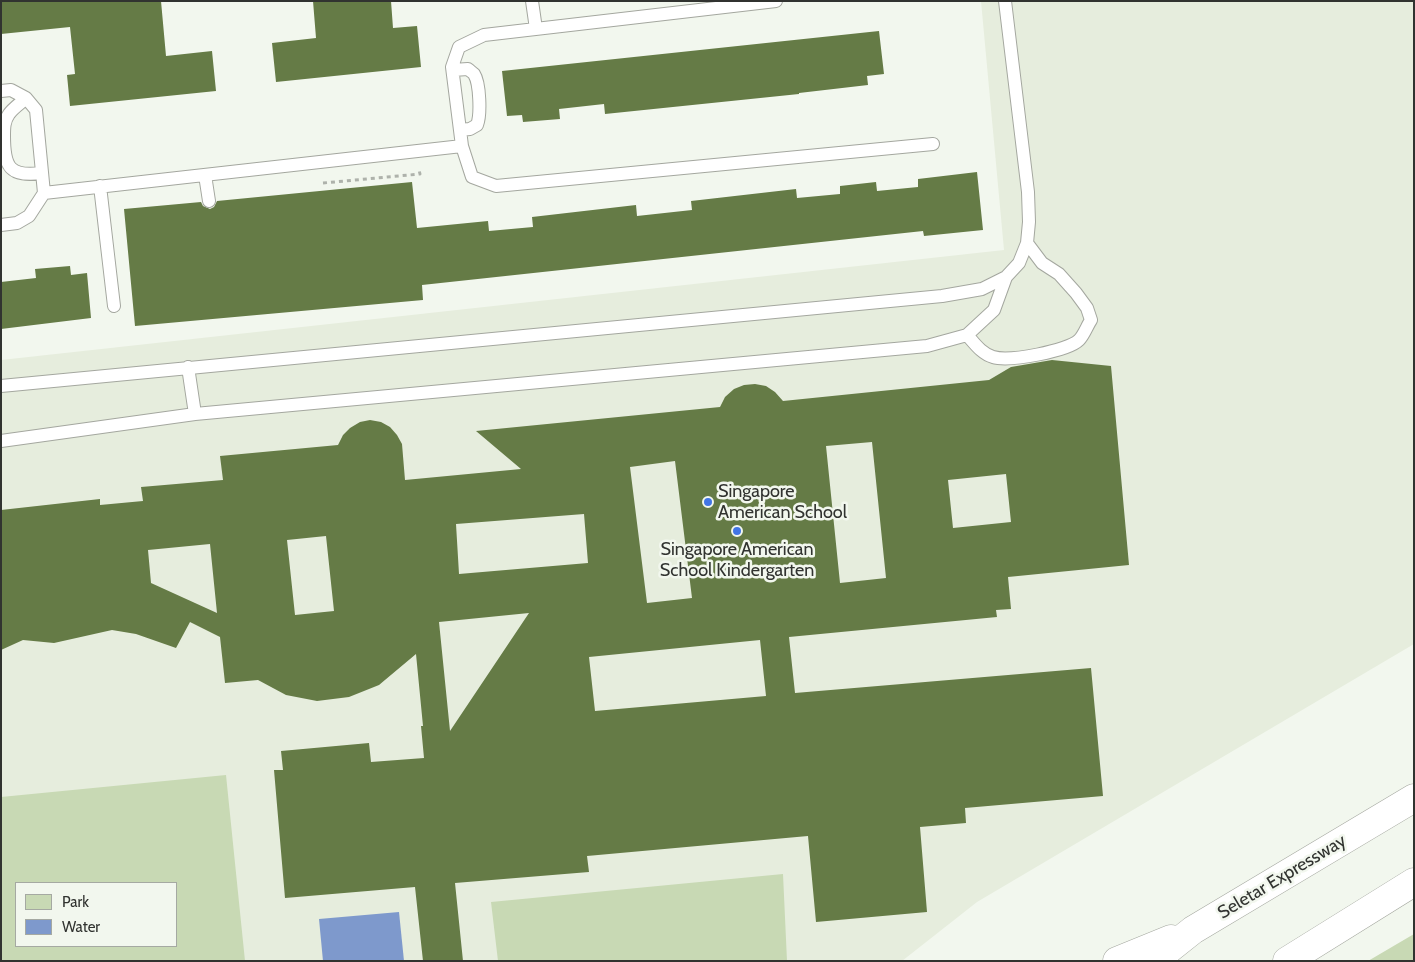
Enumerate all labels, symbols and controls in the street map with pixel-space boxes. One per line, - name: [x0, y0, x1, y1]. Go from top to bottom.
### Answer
- place label: Singapore American School: [718, 481, 847, 524]
- marker: Singapore American School: [702, 496, 714, 508]
- marker: Singapore American School Kindergarten: [731, 525, 743, 537]
- place label: Singapore American School Kindergarten: [660, 539, 814, 582]
- street label: Seletar Expressway: [1214, 830, 1350, 924]
- legend: [15, 882, 178, 947]
- text: Park: [62, 893, 89, 911]
- text: Water: [62, 918, 100, 936]

